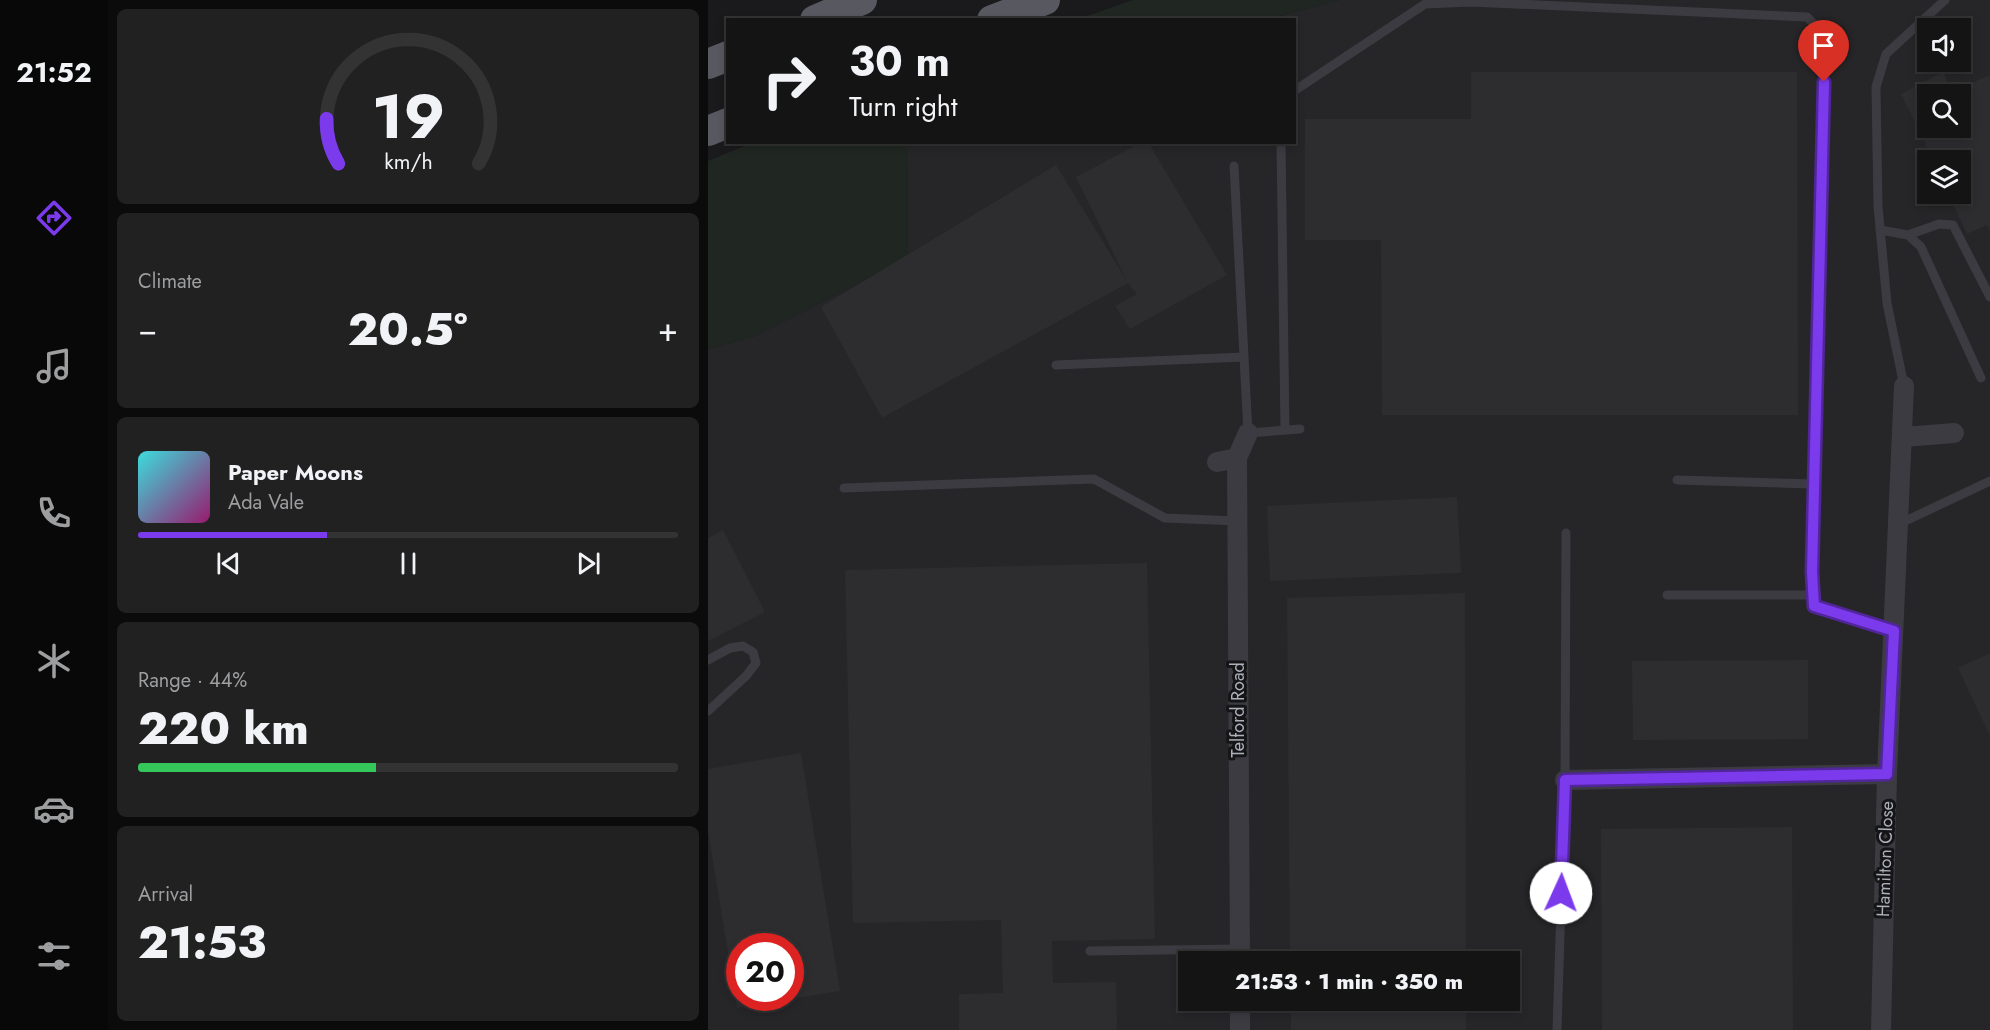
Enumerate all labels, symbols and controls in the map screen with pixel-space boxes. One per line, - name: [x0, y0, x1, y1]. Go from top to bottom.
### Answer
- map controls: [1917, 18, 1971, 204]
- button: sound: [1917, 18, 1971, 72]
- pin: [1798, 20, 1849, 82]
- icon: arrive: [1807, 29, 1840, 62]
- text: 30 m: [849, 31, 950, 92]
- icon: right: [750, 42, 828, 120]
- text: 21:52: [16, 53, 92, 92]
- text: 19: [371, 71, 445, 161]
- button: search: [1917, 84, 1971, 138]
- text: Turn right: [849, 87, 957, 126]
- text: km/h: [384, 146, 432, 177]
- button: layers: [1917, 150, 1971, 204]
- icon: directions: [33, 197, 75, 239]
- text: Climate: [138, 267, 202, 296]
- text: 20.5°: [348, 297, 468, 362]
- text: −: [138, 306, 157, 353]
- text: +: [658, 306, 678, 353]
- icon: music: [33, 345, 75, 387]
- text: Paper Moons: [228, 456, 363, 488]
- text: Ada Vale: [228, 488, 304, 517]
- icon: phone: [33, 492, 75, 534]
- icon: previous: [212, 547, 245, 580]
- icon: pause: [392, 547, 425, 580]
- icon: next: [572, 547, 605, 580]
- icon: climate: [33, 640, 75, 682]
- street label: Telford Road: [1225, 662, 1251, 758]
- text: Range · 44%: [138, 666, 247, 695]
- text: 220 km: [138, 696, 309, 761]
- icon: car: [33, 788, 75, 830]
- street label: Hamilton Close: [1870, 800, 1900, 918]
- position arrow: [1529, 861, 1593, 925]
- text: Arrival: [138, 880, 193, 909]
- text: 21:53: [138, 910, 266, 975]
- speed limit sign: 20: [726, 933, 804, 1011]
- icon: filters: [33, 935, 75, 977]
- text: 21:53 · 1 min · 350 m: [1235, 965, 1463, 997]

